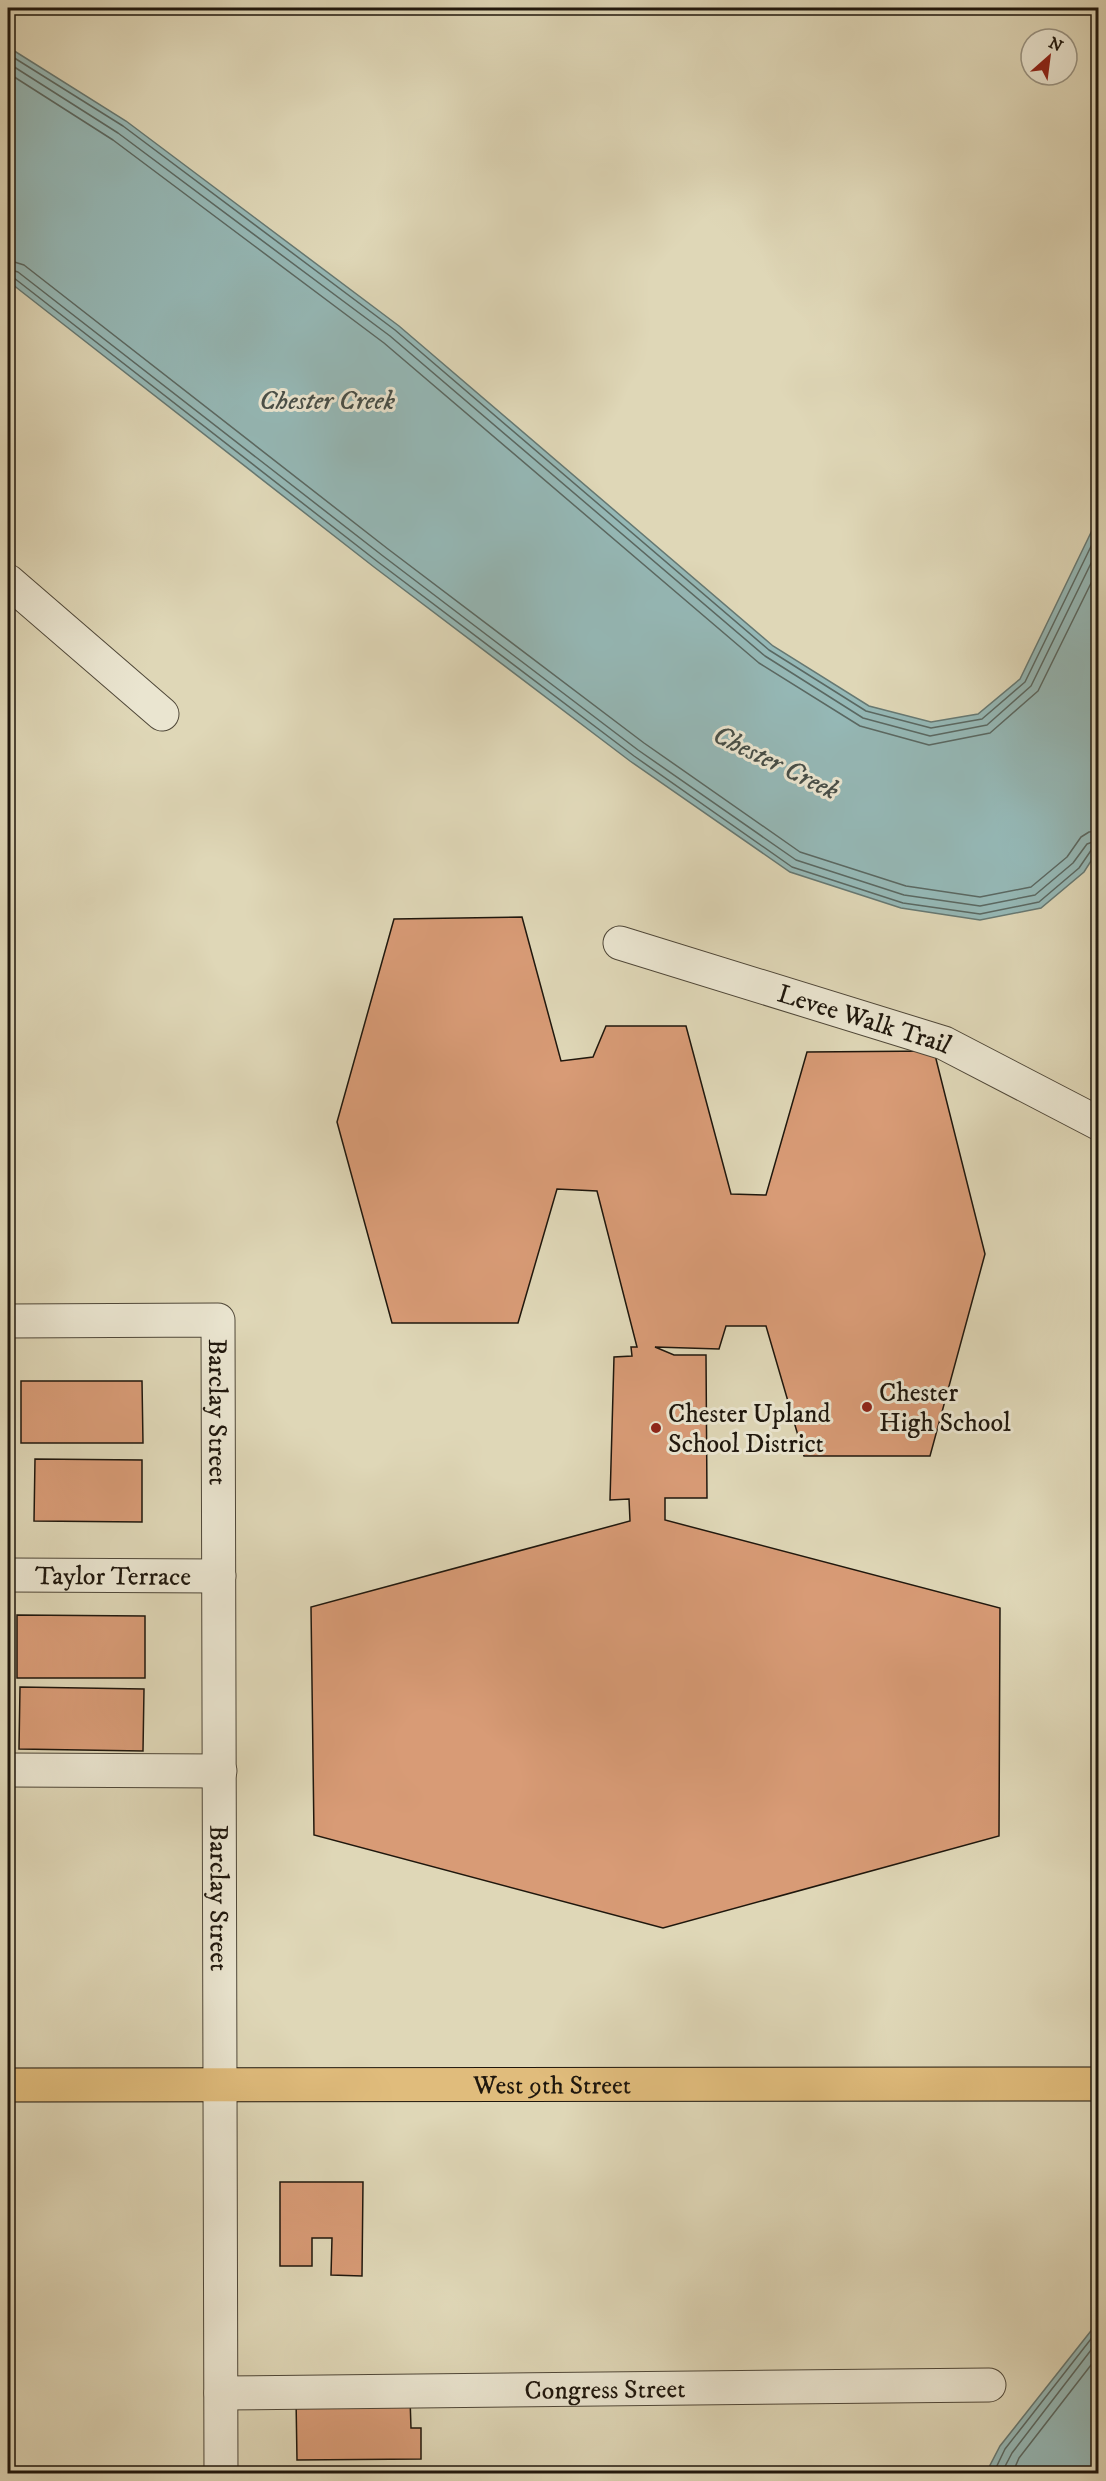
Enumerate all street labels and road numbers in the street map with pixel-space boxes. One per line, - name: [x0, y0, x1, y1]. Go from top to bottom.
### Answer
- street label: Levee Walk Trail: [773, 978, 957, 1062]
- street label: Barclay Street: [200, 1339, 233, 1485]
- street label: Taylor Terrace: [35, 1560, 191, 1594]
- street label: Barclay Street: [201, 1825, 235, 1971]
- street label: West 9th Street: [472, 2069, 631, 2103]
- street label: Congress Street: [524, 2373, 686, 2408]

